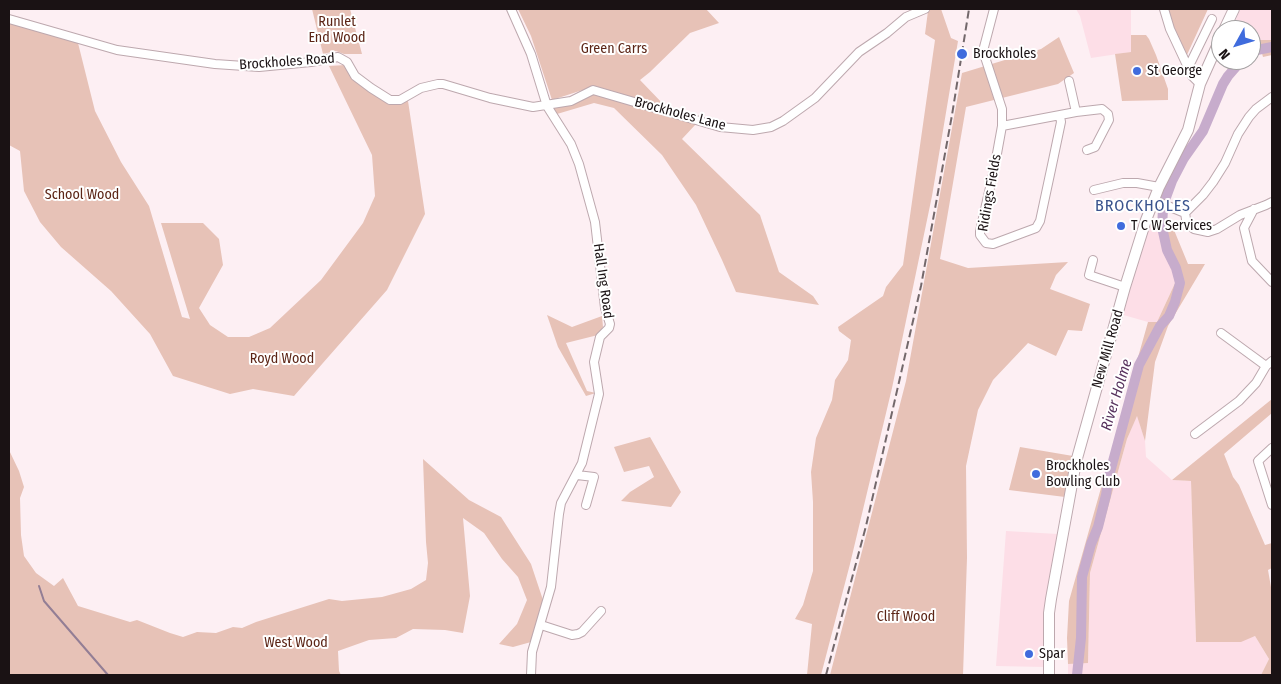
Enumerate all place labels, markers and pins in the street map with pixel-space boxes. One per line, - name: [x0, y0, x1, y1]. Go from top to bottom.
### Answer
- place label: Brockholes: [973, 46, 1036, 62]
- marker: Brockholes: [955, 47, 969, 61]
- place label: St George: [1147, 63, 1202, 79]
- marker: St George: [1131, 65, 1143, 77]
- place label: T C W Services: [1131, 218, 1212, 234]
- marker: T C W Services: [1115, 220, 1127, 232]
- place label: Brockholes Bowling Club: [1046, 458, 1120, 491]
- marker: Brockholes Bowling Club: [1030, 468, 1042, 480]
- place label: Spar: [1039, 646, 1065, 662]
- marker: Spar: [1023, 648, 1035, 660]

